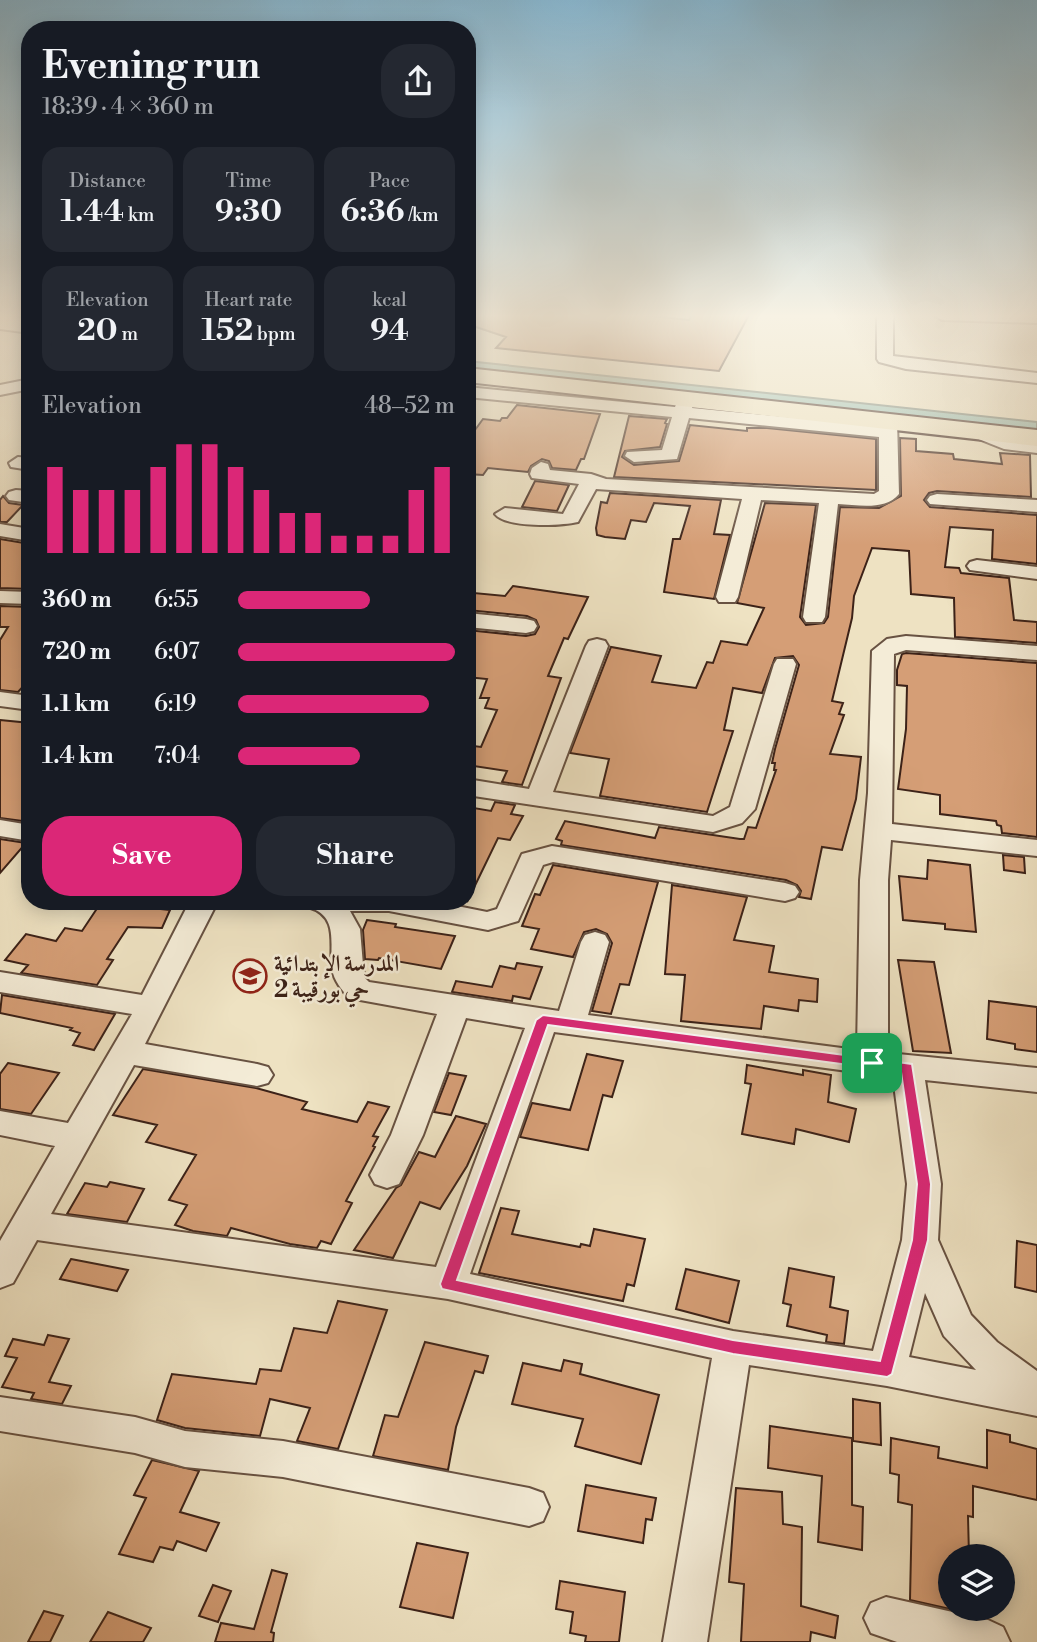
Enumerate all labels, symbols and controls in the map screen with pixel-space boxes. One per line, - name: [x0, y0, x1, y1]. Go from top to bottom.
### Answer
- text: Evening run: [42, 43, 260, 90]
- button: share: [381, 44, 455, 118]
- text: 18:39 · 4 × 360 m: [42, 93, 214, 121]
- text: Distance: [69, 169, 146, 193]
- text: Time: [226, 169, 271, 193]
- text: Pace: [369, 169, 410, 193]
- text: 1.44: [60, 193, 124, 231]
- text: 9:30: [215, 193, 282, 231]
- text: 6:36: [340, 193, 405, 231]
- text: km: [124, 203, 155, 227]
- text: /km: [405, 203, 439, 227]
- text: Elevation: [66, 288, 149, 312]
- text: Heart rate: [205, 288, 292, 312]
- text: kcal: [372, 288, 407, 312]
- text: 20: [77, 312, 118, 350]
- text: 152: [201, 312, 253, 350]
- text: 94: [370, 312, 409, 350]
- text: m: [118, 322, 138, 346]
- text: bpm: [253, 322, 296, 346]
- text: Elevation: [42, 392, 142, 420]
- text: 48–52 m: [364, 392, 455, 420]
- text: 360 m: [42, 586, 112, 614]
- text: 6:55: [154, 586, 198, 614]
- text: 720 m: [42, 638, 111, 666]
- text: 6:07: [154, 638, 200, 666]
- text: 1.1 km: [42, 690, 110, 718]
- text: 6:19: [154, 690, 196, 718]
- text: 1.4 km: [42, 742, 114, 770]
- text: 7:04: [154, 742, 200, 770]
- button: Save: [42, 816, 242, 896]
- button: Share: [256, 816, 455, 896]
- place label: المدرسة الإبتدائية حي بورقيبة 2: [274, 950, 399, 1008]
- school or university icon: المدرسة الإبتدائية حي بورقيبة 2: [231, 957, 269, 995]
- pin: [842, 1033, 902, 1093]
- icon: arrive: [853, 1044, 891, 1082]
- map controls: [938, 1544, 1015, 1621]
- button: layers: [938, 1544, 1015, 1621]

